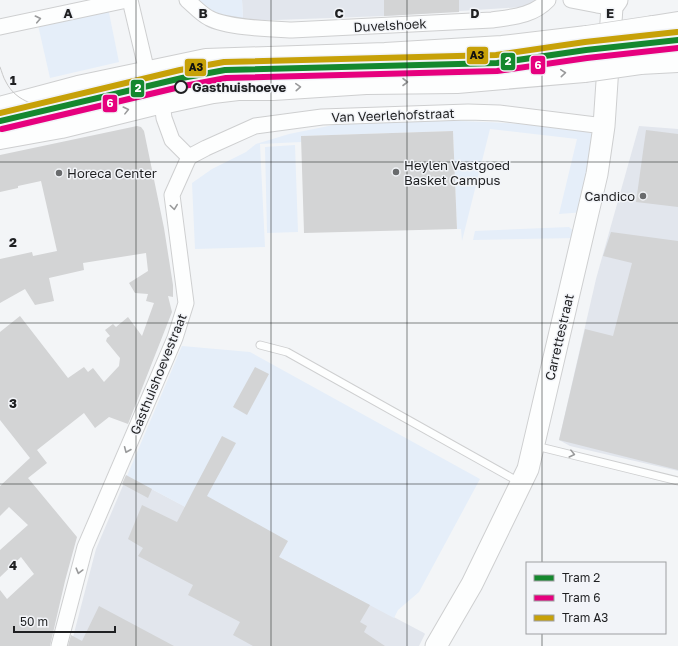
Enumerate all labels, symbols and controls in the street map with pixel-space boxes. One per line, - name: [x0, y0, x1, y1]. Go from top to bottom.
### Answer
- text: A: [63, 5, 73, 21]
- text: B: [198, 5, 208, 21]
- text: C: [334, 5, 344, 21]
- text: D: [470, 5, 480, 21]
- text: E: [606, 5, 614, 21]
- one-way arrow: [35, 15, 41, 23]
- street label: Duvelshoek: [353, 15, 428, 35]
- line badge: A3: [466, 46, 489, 65]
- text: A3: [470, 48, 485, 61]
- line badge: 2: [500, 52, 516, 71]
- text: 2: [505, 54, 512, 67]
- line badge: 6: [530, 55, 546, 75]
- line badge: A3: [184, 58, 207, 77]
- text: 6: [535, 58, 542, 71]
- text: A3: [189, 60, 204, 73]
- one-way arrow: [560, 69, 566, 78]
- text: 1: [10, 72, 17, 88]
- one-way arrow: [402, 78, 408, 87]
- line badge: 2: [130, 79, 145, 98]
- place label: Gasthuishoeve: [192, 79, 287, 95]
- marker: Gasthuishoeve: [174, 80, 188, 94]
- text: 2: [135, 81, 142, 94]
- one-way arrow: [295, 83, 301, 92]
- line badge: 6: [102, 94, 118, 113]
- text: 6: [107, 96, 114, 109]
- street label: Van Veerlehofstraat: [331, 105, 455, 125]
- one-way arrow: [123, 107, 129, 115]
- place label: Heylen Vastgoed Basket Campus: [404, 157, 510, 188]
- place label: Horeca Center: [67, 165, 157, 181]
- marker: Heylen Vastgoed Basket Campus: [391, 167, 401, 177]
- marker: Horeca Center: [54, 168, 64, 178]
- place label: Candico: [584, 188, 635, 204]
- marker: Candico: [638, 191, 648, 201]
- one-way arrow: [169, 204, 178, 210]
- text: 2: [9, 234, 17, 250]
- street label: Carrettestraat: [541, 292, 577, 382]
- street label: Gasthuishoevestraat: [126, 311, 190, 437]
- text: 3: [9, 395, 17, 411]
- one-way arrow: [123, 447, 131, 454]
- one-way arrow: [569, 450, 575, 458]
- text: 4: [9, 557, 17, 573]
- legend: [526, 562, 666, 634]
- one-way arrow: [75, 568, 83, 574]
- text: Tram 2: [562, 570, 600, 585]
- text: Tram 6: [562, 590, 601, 605]
- scale bar: [14, 608, 115, 634]
- text: Tram A3: [562, 610, 608, 625]
- text: 50 m: [20, 614, 48, 629]

